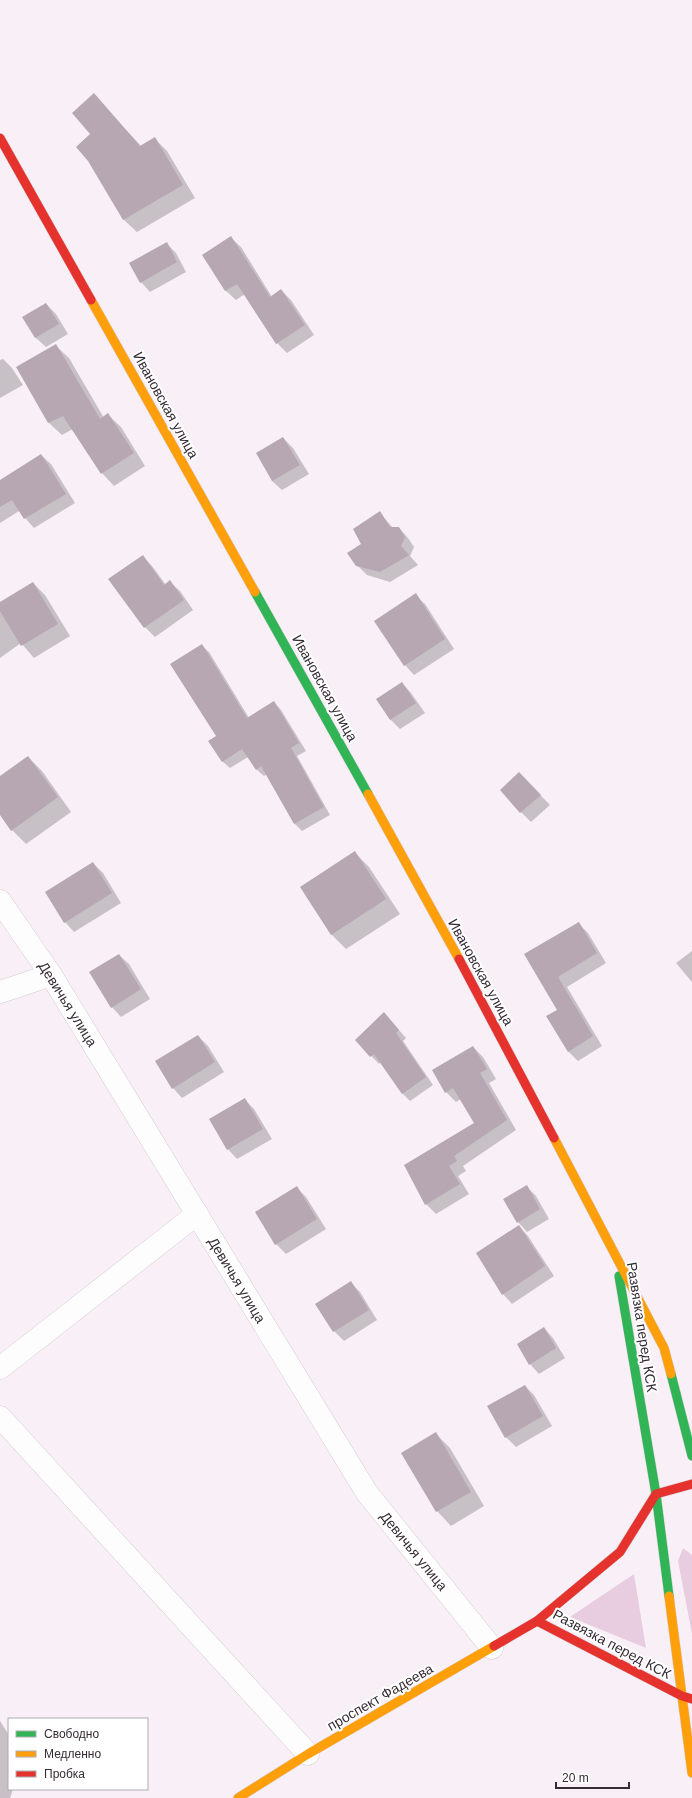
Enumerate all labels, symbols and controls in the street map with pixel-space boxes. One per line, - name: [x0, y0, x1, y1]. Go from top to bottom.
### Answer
- street label: Ивановская улица: [130, 349, 202, 461]
- street label: Ивановская улица: [289, 632, 361, 744]
- street label: Ивановская улица: [445, 916, 517, 1028]
- street label: Девичья улица: [35, 959, 101, 1050]
- street label: Девичья улица: [205, 1234, 269, 1326]
- street label: Развязка перед КСК: [624, 1261, 660, 1394]
- street label: Девичья улица: [377, 1508, 451, 1594]
- street label: Развязка перед КСК: [550, 1606, 674, 1682]
- street label: проспект Фадеева: [324, 1660, 436, 1734]
- legend: [8, 1718, 148, 1790]
- text: Свободно: [44, 1727, 99, 1741]
- text: Медленно: [44, 1747, 101, 1761]
- scale bar: [556, 1764, 629, 1790]
- text: Пробка: [44, 1767, 85, 1781]
- text: 20 m: [562, 1771, 589, 1785]

